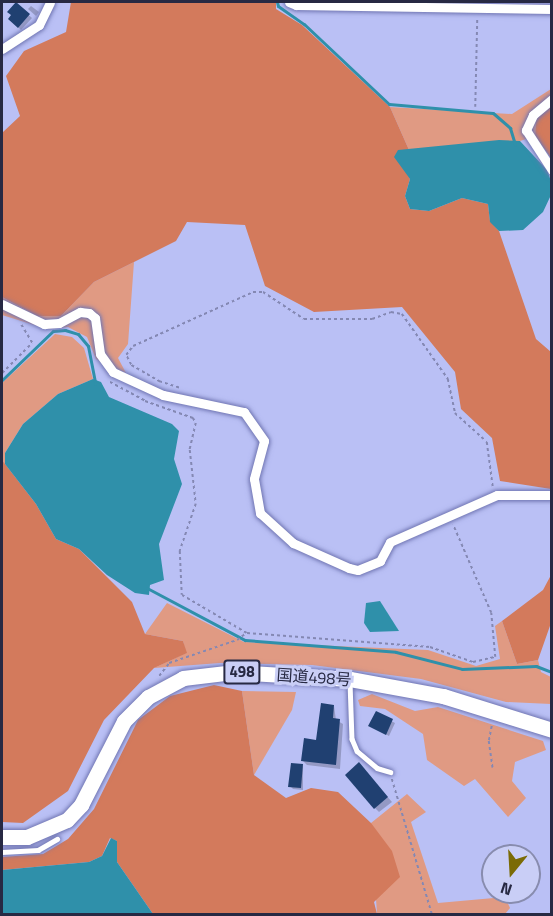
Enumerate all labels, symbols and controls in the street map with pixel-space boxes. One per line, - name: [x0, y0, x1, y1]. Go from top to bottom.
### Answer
- road number: 498: [222, 660, 262, 684]
- street label: 国道498号: [276, 665, 352, 689]
- north arrow: [481, 844, 541, 904]
- text: N: [497, 876, 515, 902]

